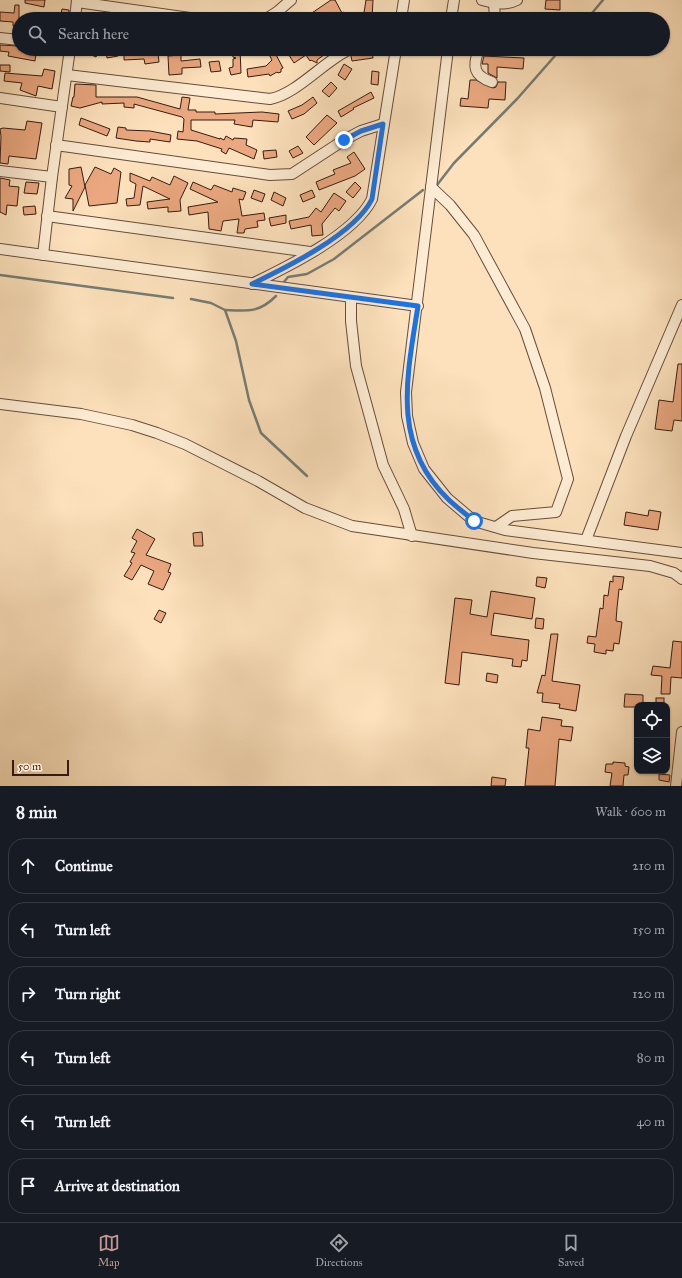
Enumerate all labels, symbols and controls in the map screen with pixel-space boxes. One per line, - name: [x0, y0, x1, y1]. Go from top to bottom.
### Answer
- search box: [12, 12, 670, 56]
- icon: search: [26, 23, 48, 45]
- text: Search here: [58, 25, 129, 43]
- route end: [335, 131, 353, 149]
- route start: [465, 512, 483, 530]
- map controls: [634, 702, 670, 774]
- button: locate: [634, 702, 670, 738]
- button: layers: [634, 738, 670, 774]
- scale bar: [12, 758, 69, 777]
- text: 50 m: [18, 760, 41, 773]
- text: 8 min: [16, 802, 57, 823]
- text: Walk · 600 m: [595, 804, 666, 820]
- icon: ahead: [17, 855, 39, 877]
- text: Continue: [55, 857, 113, 875]
- text: 210 m: [632, 858, 665, 874]
- icon: left: [17, 919, 39, 941]
- text: Turn left: [55, 921, 111, 939]
- text: 150 m: [633, 922, 665, 938]
- icon: right: [17, 983, 39, 1005]
- text: Turn right: [55, 985, 120, 1003]
- text: 120 m: [632, 986, 665, 1002]
- icon: left: [17, 1047, 39, 1069]
- text: Turn left: [55, 1049, 111, 1067]
- text: 80 m: [637, 1050, 665, 1066]
- icon: left: [17, 1111, 39, 1133]
- text: Turn left: [55, 1113, 111, 1131]
- text: 40 m: [636, 1114, 665, 1130]
- icon: arrive: [17, 1175, 39, 1197]
- text: Arrive at destination: [55, 1177, 180, 1195]
- tab: Map: [98, 1232, 120, 1269]
- tab: Directions: [315, 1232, 363, 1269]
- tab: Saved: [558, 1232, 584, 1269]

